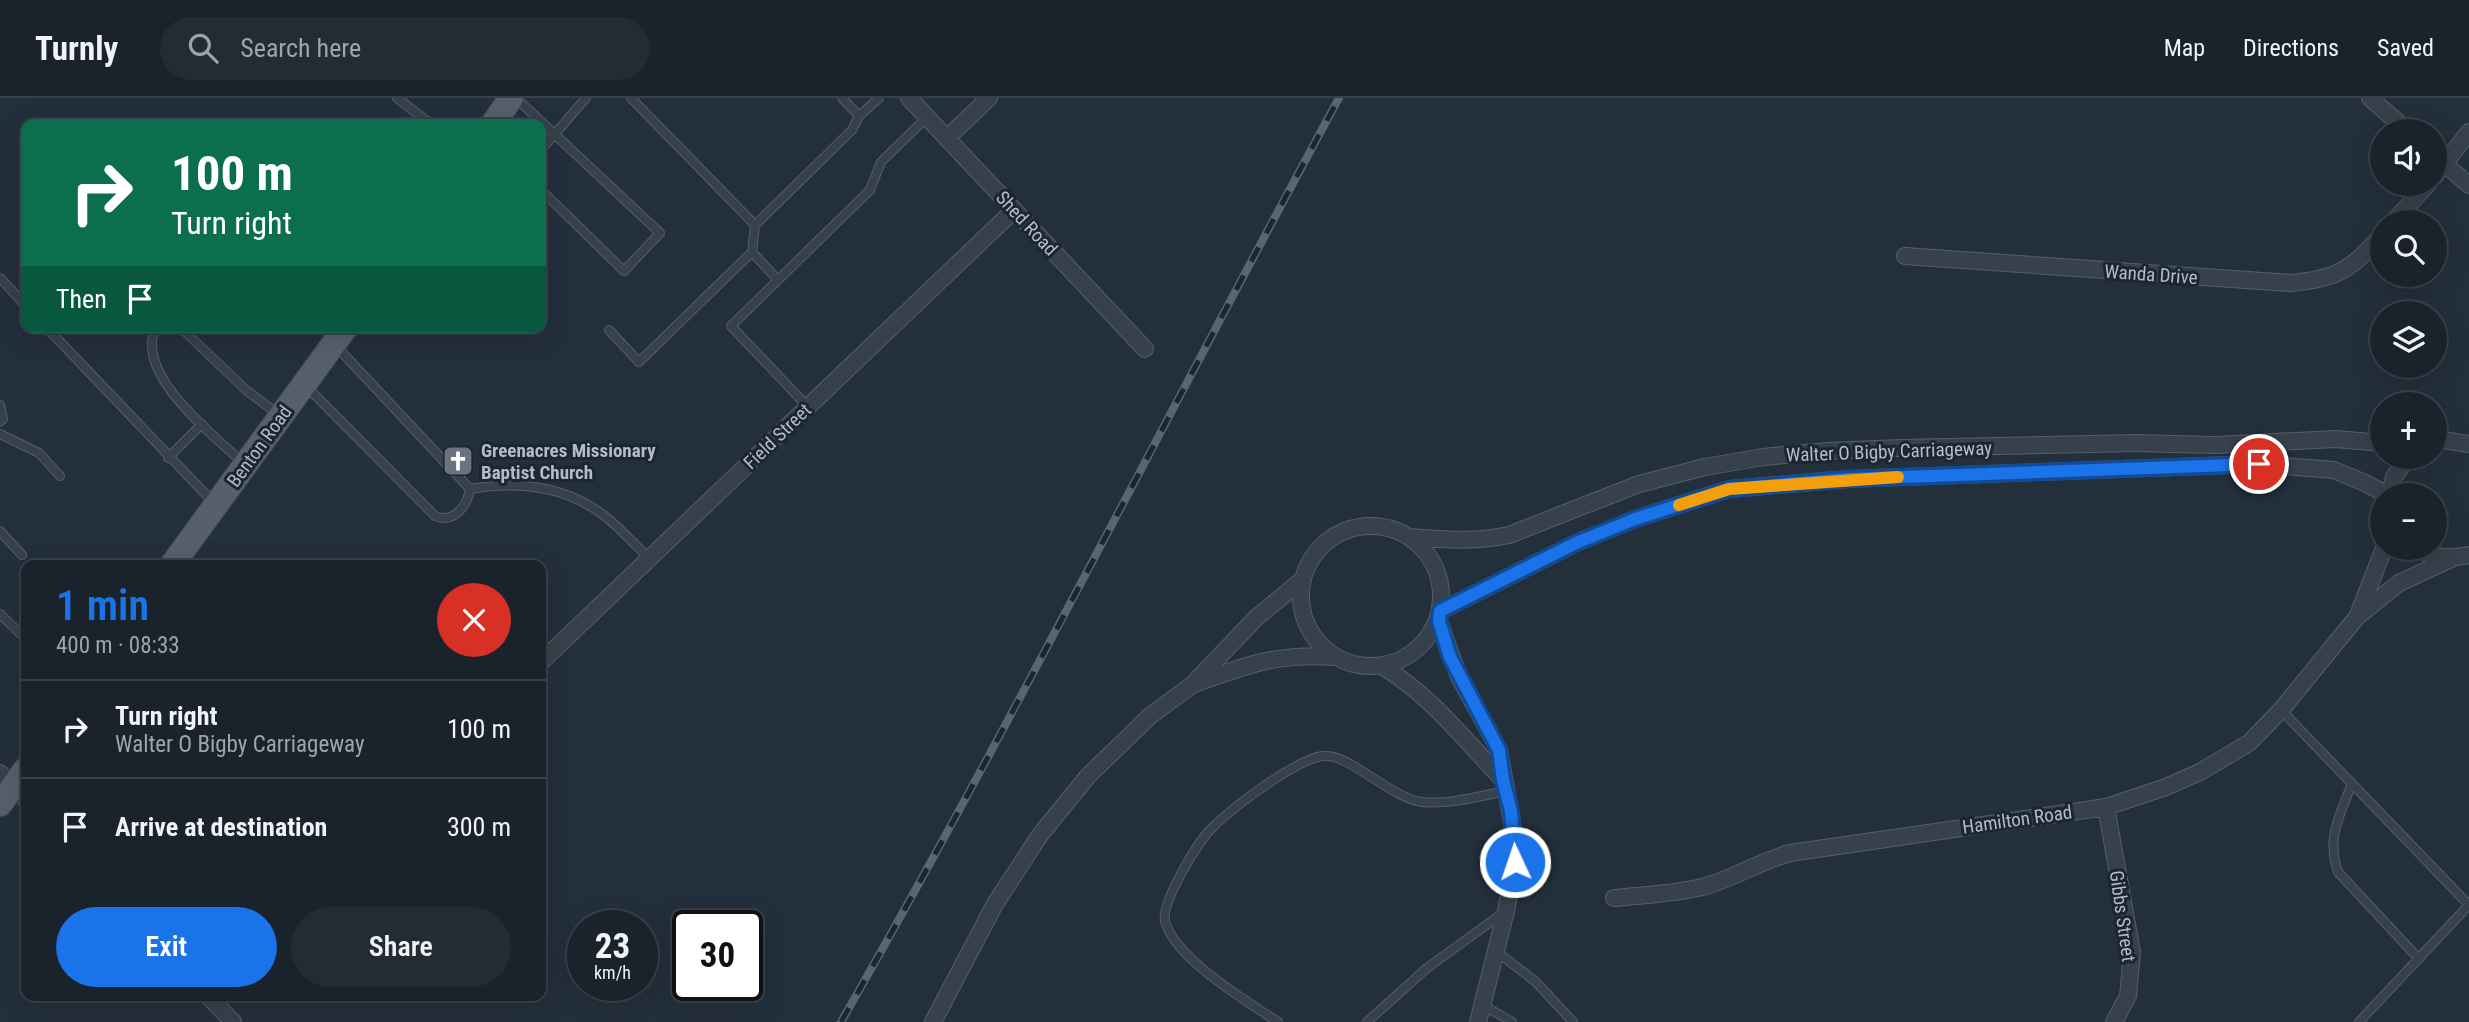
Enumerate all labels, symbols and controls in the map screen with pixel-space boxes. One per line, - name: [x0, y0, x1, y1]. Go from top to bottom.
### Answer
- search box: [160, 17, 650, 80]
- text: Turnly: [35, 29, 118, 68]
- icon: search: [184, 29, 222, 67]
- text: Search here: [240, 33, 361, 63]
- text: Map: [2164, 34, 2205, 62]
- text: Directions: [2243, 34, 2339, 62]
- text: Saved: [2377, 34, 2434, 62]
- map controls: [2370, 119, 2447, 560]
- button: sound: [2370, 119, 2447, 196]
- text: 100 m: [171, 145, 293, 202]
- icon: right: [56, 147, 147, 238]
- street label: Shed Road: [991, 186, 1062, 260]
- text: Turn right: [171, 204, 292, 242]
- button: search: [2370, 210, 2447, 287]
- street label: Wanda Drive: [2104, 260, 2198, 289]
- icon: arrive: [121, 280, 159, 318]
- text: Then: [56, 284, 107, 314]
- button: layers: [2370, 301, 2447, 378]
- button: +: [2370, 392, 2447, 469]
- street label: Field Street: [739, 399, 816, 474]
- street label: Benton Road: [222, 401, 297, 492]
- pin: [2229, 434, 2289, 494]
- street label: Walter O Bigby Carriageway: [1786, 436, 1993, 467]
- place label: Greenacres Missionary Baptist Church: [481, 439, 656, 484]
- church icon: Greenacres Missionary Baptist Church: [441, 444, 475, 478]
- icon: arrive: [2240, 445, 2278, 483]
- button: −: [2370, 483, 2447, 560]
- text: 1 min: [56, 581, 149, 630]
- button: close: [437, 583, 511, 657]
- text: 400 m · 08:33: [56, 632, 180, 659]
- text: Turn right: [115, 701, 217, 731]
- icon: right: [56, 710, 94, 748]
- text: 100 m: [447, 714, 511, 744]
- text: Walter O Bigby Carriageway: [115, 731, 365, 758]
- street label: Hamilton Road: [1961, 800, 2073, 839]
- icon: arrive: [56, 808, 94, 846]
- text: Arrive at destination: [115, 812, 327, 842]
- text: 300 m: [447, 812, 511, 842]
- position arrow: [1478, 825, 1552, 899]
- street label: Gibbs Street: [2105, 869, 2140, 963]
- button: Exit: [56, 907, 277, 987]
- button: Share: [291, 907, 511, 987]
- speed limit sign: 30: [672, 910, 763, 1001]
- text: 23: [595, 926, 630, 967]
- text: km/h: [594, 962, 631, 983]

